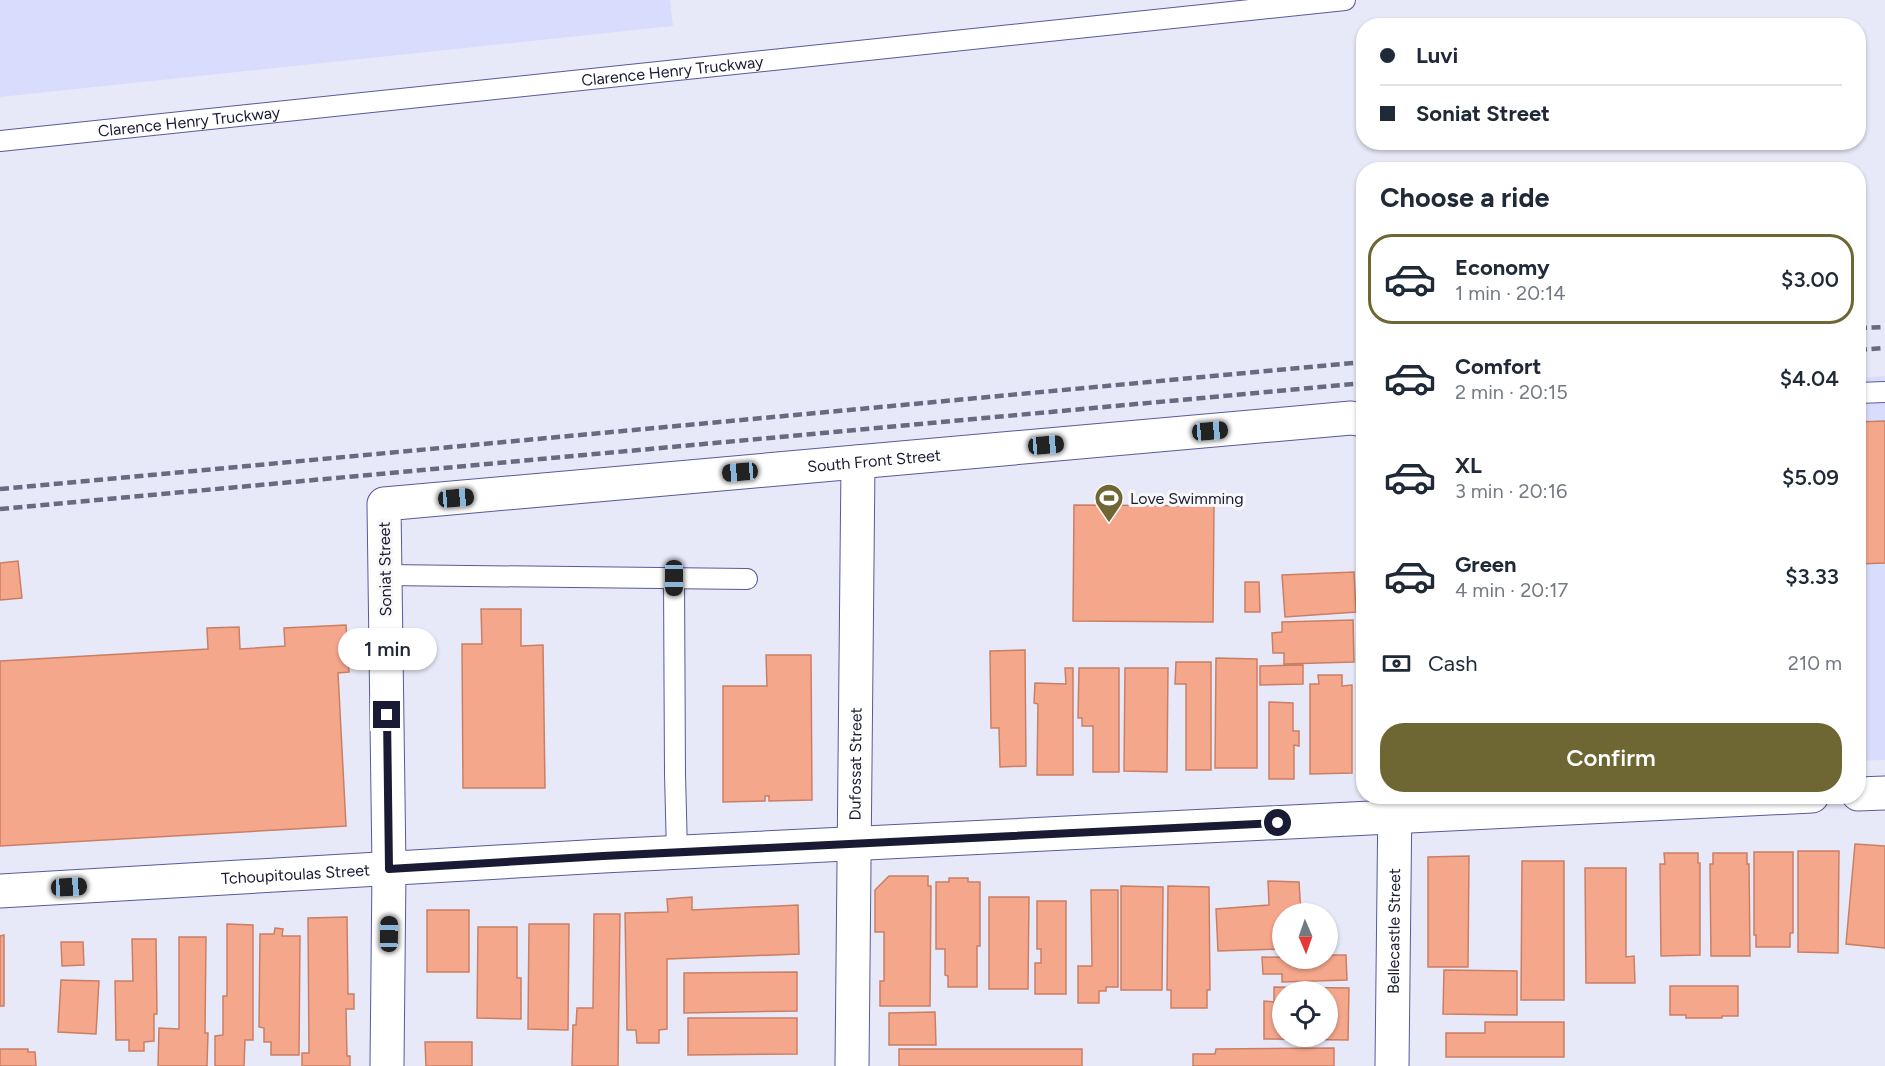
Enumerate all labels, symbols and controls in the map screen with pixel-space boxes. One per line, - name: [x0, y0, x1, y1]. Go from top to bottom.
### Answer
- text: Luvi: [1416, 42, 1458, 69]
- street label: Clarence Henry Truckway: [580, 51, 765, 90]
- text: Soniat Street: [1416, 100, 1550, 127]
- street label: Clarence Henry Truckway: [97, 102, 282, 140]
- text: Choose a ride: [1380, 181, 1549, 214]
- icon: car: [1383, 252, 1437, 306]
- text: Economy: [1455, 254, 1550, 281]
- text: $3.00: [1781, 266, 1839, 293]
- text: 1 min · 20:14: [1455, 281, 1566, 305]
- icon: car: [1383, 351, 1437, 405]
- text: Comfort: [1455, 353, 1541, 380]
- text: $4.04: [1780, 365, 1839, 392]
- text: 2 min · 20:15: [1455, 380, 1568, 404]
- car: [1191, 420, 1229, 442]
- car: [1027, 434, 1065, 456]
- street label: South Front Street: [806, 445, 942, 476]
- icon: car: [1383, 450, 1437, 504]
- text: XL: [1455, 452, 1482, 479]
- car: [721, 461, 759, 483]
- text: $5.09: [1782, 464, 1839, 491]
- text: 3 min · 20:16: [1455, 479, 1567, 503]
- sports icon: Love Swimming: [1093, 482, 1125, 524]
- car: [437, 487, 475, 509]
- place label: Love Swimming: [1130, 489, 1244, 508]
- street label: Soniat Street: [375, 521, 395, 617]
- icon: car: [1383, 549, 1437, 603]
- text: Green: [1455, 551, 1517, 578]
- car: [665, 560, 683, 596]
- text: $3.33: [1785, 563, 1839, 590]
- text: 4 min · 20:17: [1455, 578, 1568, 602]
- callout: 1 min: [338, 628, 436, 670]
- text: 1 min: [364, 637, 411, 661]
- icon: cash: [1380, 647, 1413, 680]
- text: Cash: [1428, 650, 1478, 677]
- text: 210 m: [1788, 651, 1842, 675]
- route end: [373, 701, 400, 728]
- street label: Dufossat Street: [845, 707, 865, 821]
- button: Confirm: [1380, 723, 1842, 792]
- route start: [1264, 809, 1291, 836]
- street label: Tchoupitoulas Street: [221, 860, 370, 888]
- street label: Bellecastle Street: [1383, 868, 1404, 994]
- car: [51, 877, 87, 897]
- north arrow: [1272, 903, 1338, 969]
- map controls: [1272, 903, 1338, 1047]
- car: [380, 916, 398, 952]
- button: locate: [1272, 981, 1338, 1047]

